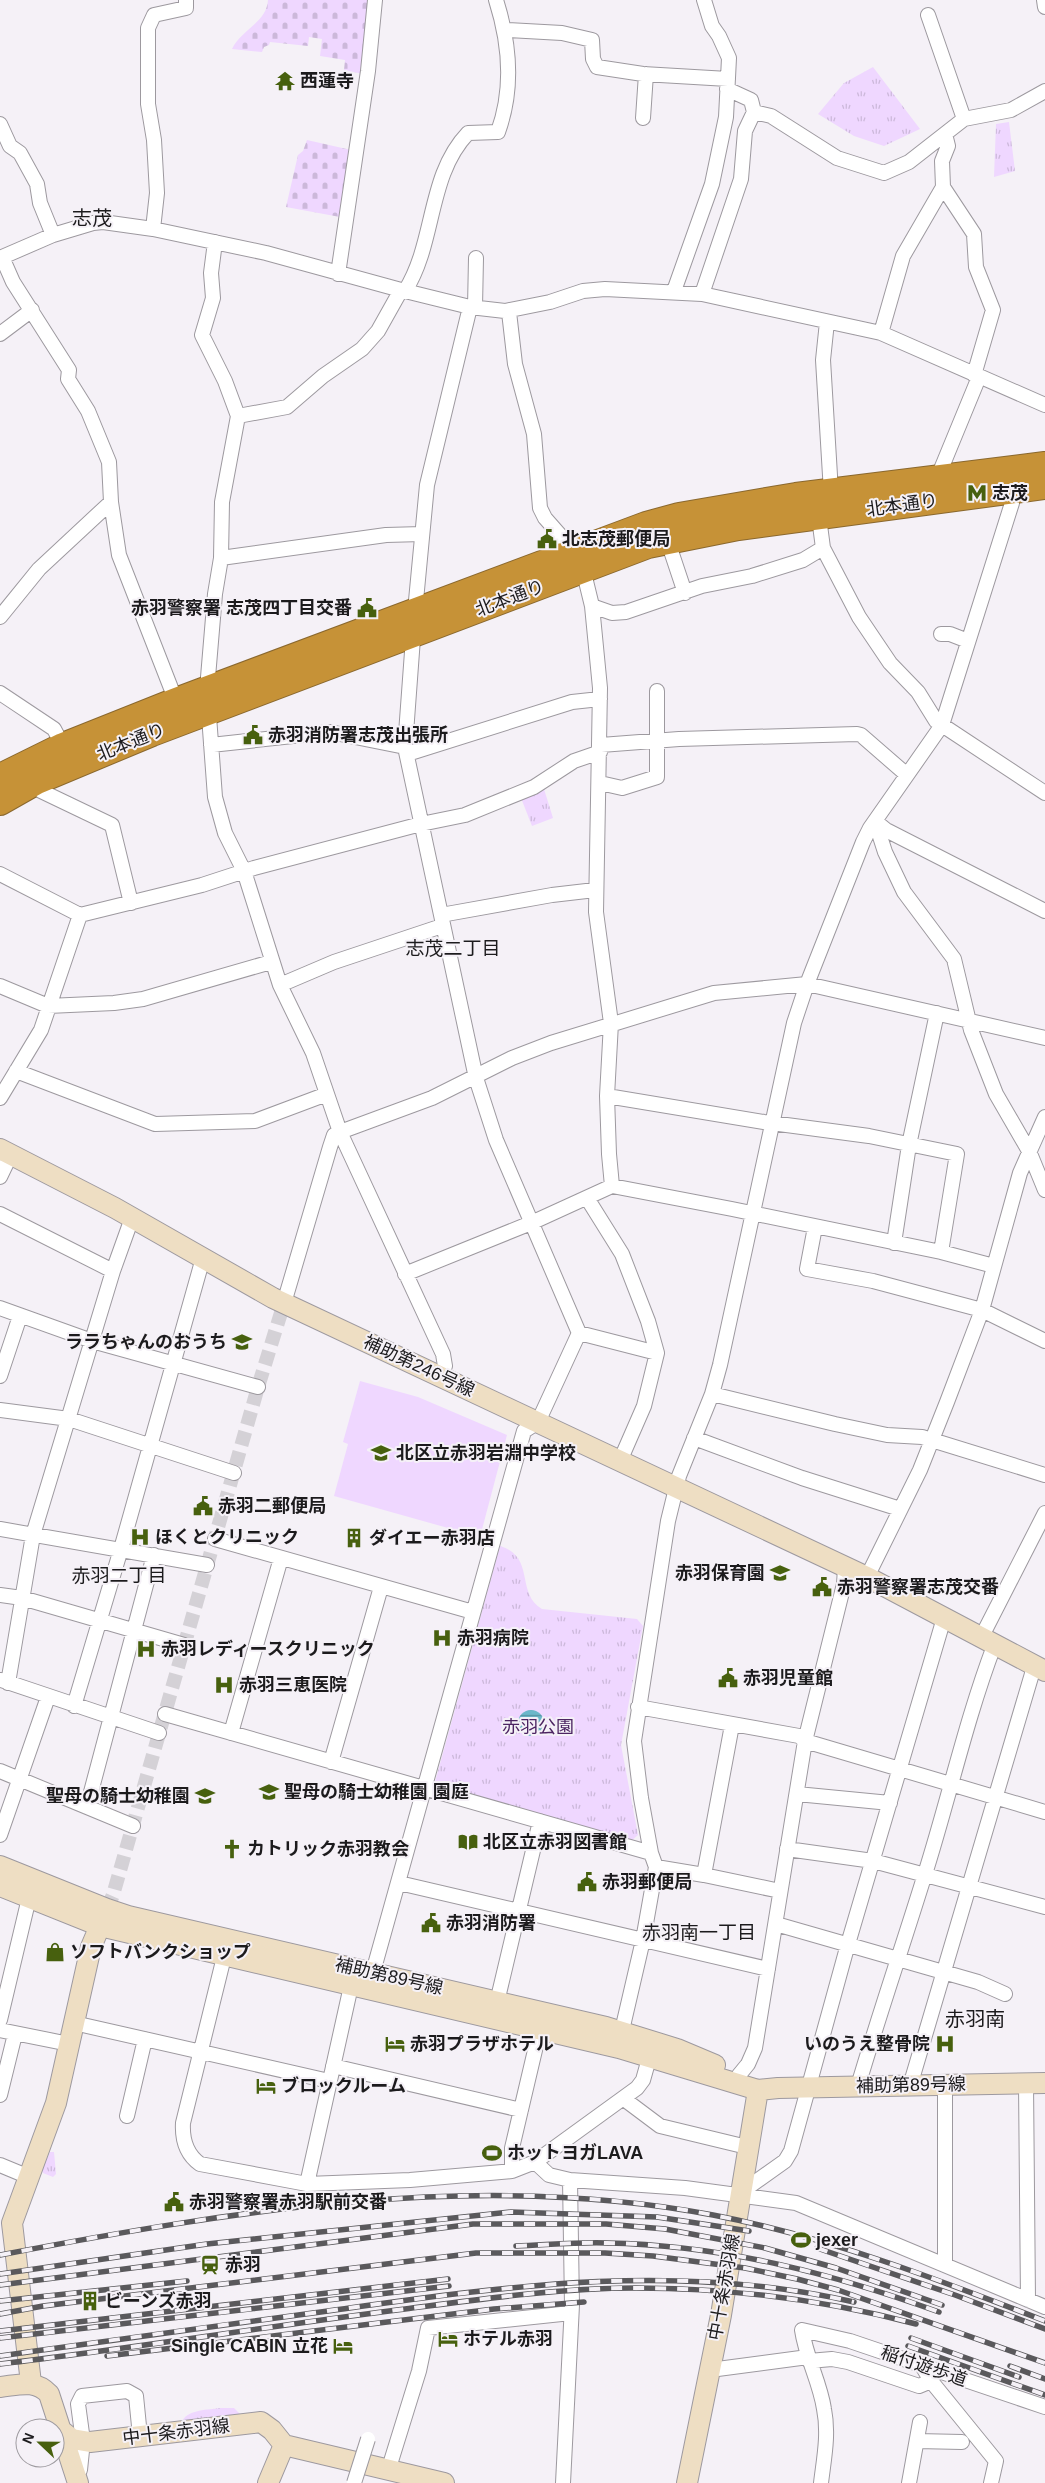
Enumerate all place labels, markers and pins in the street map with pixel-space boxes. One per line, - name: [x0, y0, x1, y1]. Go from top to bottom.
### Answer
- temple icon: 西蓮寺: [274, 70, 296, 92]
- place label: 西蓮寺: [300, 71, 354, 91]
- metro station icon: 志茂: [966, 482, 988, 504]
- place label: 志茂: [992, 483, 1028, 503]
- public building icon: 北志茂郵便局: [536, 528, 558, 550]
- place label: 北志茂郵便局: [562, 529, 670, 549]
- public building icon: 赤羽警察署 志茂四丁目交番: [356, 597, 378, 619]
- place label: 赤羽警察署 志茂四丁目交番: [131, 598, 352, 618]
- public building icon: 赤羽消防署志茂出張所: [242, 724, 264, 746]
- place label: 赤羽消防署志茂出張所: [268, 725, 448, 745]
- school or university icon: ララちゃんのおうち: [231, 1331, 253, 1353]
- place label: ララちゃんのおうち: [65, 1332, 227, 1352]
- school or university icon: 北区立赤羽岩淵中学校: [370, 1442, 392, 1464]
- place label: 北区立赤羽岩淵中学校: [396, 1443, 576, 1463]
- public building icon: 赤羽二郵便局: [192, 1495, 214, 1517]
- place label: 赤羽二郵便局: [218, 1496, 326, 1516]
- hospital icon: ほくとクリニック: [129, 1526, 151, 1548]
- place label: ほくとクリニック: [155, 1527, 299, 1547]
- building icon: ダイエー赤羽店: [343, 1527, 365, 1549]
- place label: ダイエー赤羽店: [369, 1528, 495, 1548]
- school or university icon: 赤羽保育園: [769, 1562, 791, 1584]
- place label: 赤羽保育園: [675, 1563, 765, 1583]
- public building icon: 赤羽警察署志茂交番: [811, 1576, 833, 1598]
- place label: 赤羽警察署志茂交番: [837, 1577, 999, 1597]
- hospital icon: 赤羽病院: [431, 1627, 453, 1649]
- place label: 赤羽病院: [457, 1628, 529, 1648]
- hospital icon: 赤羽レディースクリニック: [135, 1638, 157, 1660]
- place label: 赤羽レディースクリニック: [161, 1639, 375, 1659]
- public building icon: 赤羽児童館: [717, 1667, 739, 1689]
- place label: 赤羽児童館: [743, 1668, 833, 1688]
- hospital icon: 赤羽三恵医院: [213, 1674, 235, 1696]
- place label: 赤羽三恵医院: [239, 1675, 347, 1695]
- school or university icon: 聖母の騎士幼稚園 園庭: [258, 1781, 280, 1803]
- place label: 聖母の騎士幼稚園 園庭: [284, 1782, 469, 1802]
- school or university icon: 聖母の騎士幼稚園: [194, 1785, 216, 1807]
- place label: 聖母の騎士幼稚園: [46, 1786, 190, 1806]
- library icon: 北区立赤羽図書館: [457, 1831, 479, 1853]
- place label: 北区立赤羽図書館: [483, 1832, 627, 1852]
- church icon: カトリック赤羽教会: [221, 1838, 243, 1860]
- place label: カトリック赤羽教会: [247, 1839, 409, 1859]
- public building icon: 赤羽郵便局: [576, 1871, 598, 1893]
- place label: 赤羽郵便局: [602, 1872, 692, 1892]
- public building icon: 赤羽消防署: [420, 1912, 442, 1934]
- place label: 赤羽消防署: [446, 1913, 536, 1933]
- shop icon: ソフトバンクショップ: [44, 1941, 66, 1963]
- place label: ソフトバンクショップ: [70, 1942, 251, 1962]
- hotel icon: 赤羽プラザホテル: [384, 2033, 406, 2055]
- hospital icon: いのうえ整骨院: [934, 2033, 956, 2055]
- place label: 赤羽プラザホテル: [410, 2034, 554, 2054]
- place label: いのうえ整骨院: [804, 2034, 930, 2054]
- hotel icon: ブロックルーム: [255, 2075, 277, 2097]
- place label: ブロックルーム: [281, 2076, 406, 2096]
- sports icon: ホットヨガLAVA: [481, 2142, 503, 2164]
- place label: ホットヨガLAVA: [507, 2143, 643, 2163]
- public building icon: 赤羽警察署赤羽駅前交番: [163, 2191, 185, 2213]
- place label: 赤羽警察署赤羽駅前交番: [189, 2192, 387, 2212]
- sports icon: jexer: [790, 2229, 812, 2251]
- place label: jexer: [815, 2230, 858, 2250]
- station icon: 赤羽: [199, 2254, 221, 2276]
- place label: 赤羽: [225, 2255, 261, 2275]
- building icon: ビーンズ赤羽: [79, 2290, 101, 2312]
- place label: ビーンズ赤羽: [105, 2291, 212, 2311]
- hotel icon: ホテル赤羽: [437, 2328, 459, 2350]
- place label: ホテル赤羽: [463, 2329, 553, 2349]
- hotel icon: Single CABIN 立花: [332, 2335, 354, 2357]
- place label: Single CABIN 立花: [171, 2336, 328, 2356]

